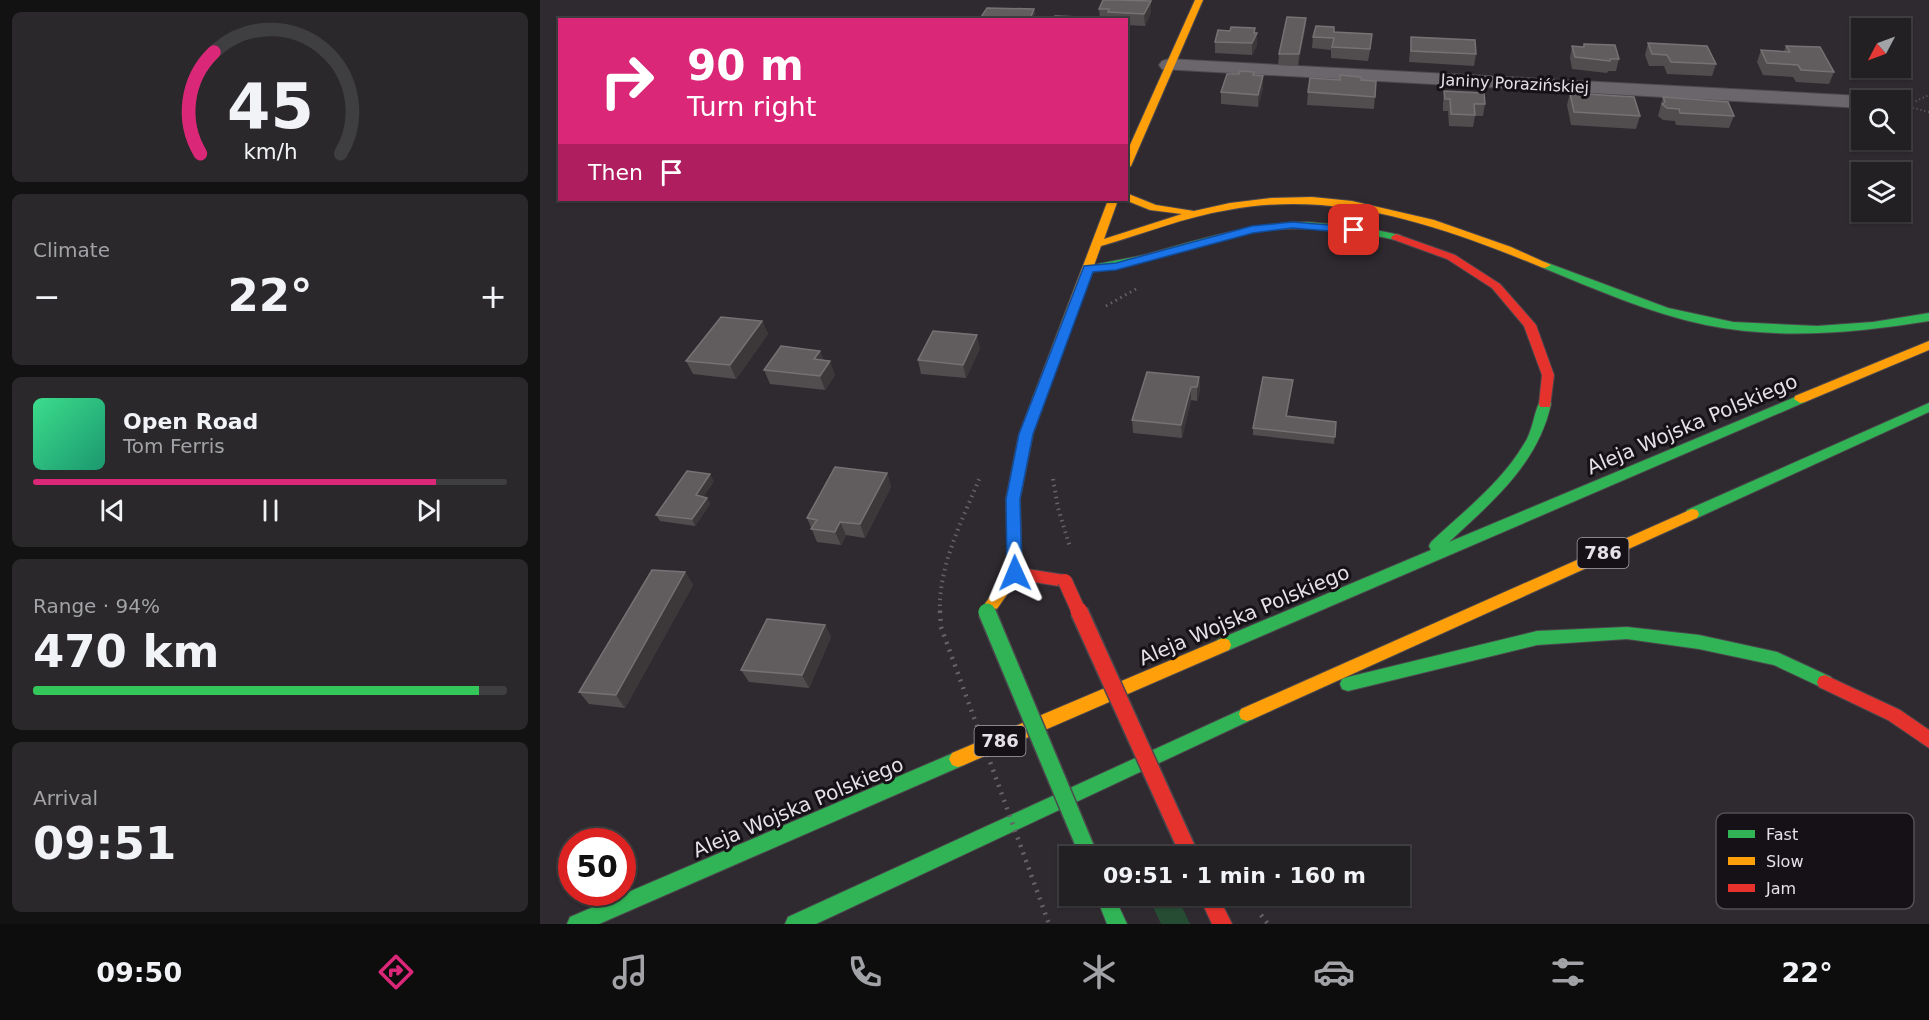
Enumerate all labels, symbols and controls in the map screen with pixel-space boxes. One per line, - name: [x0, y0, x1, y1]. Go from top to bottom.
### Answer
- north arrow: [1851, 18, 1911, 78]
- map controls: [1851, 18, 1911, 222]
- text: 90 m: [687, 41, 804, 90]
- icon: right: [588, 42, 666, 120]
- text: 45: [227, 70, 313, 143]
- street label: Janiny Porazińskiej: [1439, 70, 1590, 97]
- button: search: [1851, 90, 1911, 150]
- text: Turn right: [687, 91, 816, 122]
- text: km/h: [243, 140, 297, 165]
- icon: arrive: [655, 156, 688, 189]
- text: Then: [588, 160, 643, 185]
- button: layers: [1851, 162, 1911, 222]
- pin: [1328, 204, 1379, 255]
- icon: arrive: [1337, 213, 1370, 246]
- text: Climate: [33, 238, 110, 262]
- text: 22°: [227, 269, 313, 322]
- text: −: [33, 277, 61, 316]
- text: +: [479, 277, 507, 316]
- street label: Aleja Wojska Polskiego: [1583, 369, 1801, 479]
- text: Open Road: [123, 409, 258, 434]
- text: Tom Ferris: [123, 434, 225, 458]
- icon: previous: [96, 494, 129, 527]
- icon: pause: [254, 494, 287, 527]
- icon: next: [412, 494, 445, 527]
- road number: 786: [1578, 538, 1628, 568]
- position arrow: [983, 541, 1047, 605]
- street label: Aleja Wojska Polskiego: [1135, 560, 1353, 670]
- text: Range · 94%: [33, 594, 160, 618]
- text: 470 km: [33, 625, 219, 678]
- road number: 786: [974, 726, 1026, 756]
- street label: Aleja Wojska Polskiego: [689, 752, 907, 862]
- text: Arrival: [33, 786, 98, 810]
- legend: [1716, 813, 1914, 909]
- text: 09:51: [33, 817, 176, 870]
- text: Fast: [1766, 825, 1798, 844]
- speed limit sign: 50: [558, 828, 636, 906]
- text: Slow: [1766, 852, 1803, 871]
- text: 09:51 · 1 min · 160 m: [1103, 863, 1366, 888]
- text: Jam: [1765, 879, 1796, 898]
- icon: directions: [375, 951, 417, 993]
- icon: music: [609, 951, 651, 993]
- icon: phone: [844, 951, 886, 993]
- icon: climate: [1078, 951, 1120, 993]
- icon: car: [1313, 951, 1355, 993]
- icon: filters: [1547, 951, 1589, 993]
- text: 09:50: [96, 957, 182, 988]
- text: 22°: [1782, 957, 1833, 988]

